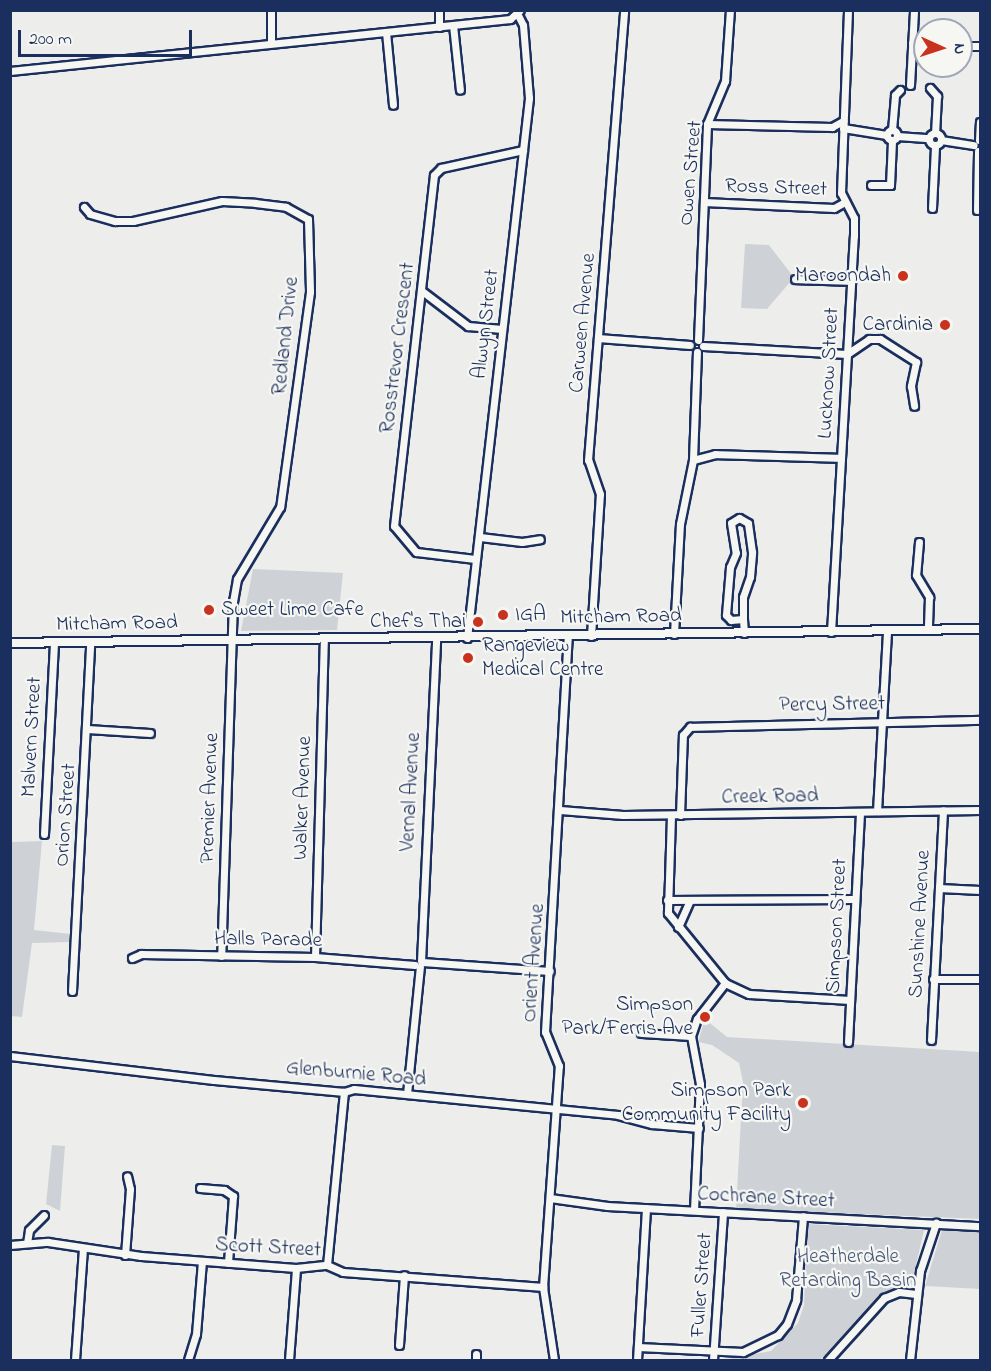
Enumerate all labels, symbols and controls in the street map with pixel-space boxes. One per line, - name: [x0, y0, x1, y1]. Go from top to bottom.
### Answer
- scale bar: [21, 18, 195, 56]
- north arrow: [913, 18, 973, 78]
- text: 200 m: [29, 27, 72, 53]
- text: N: [947, 43, 971, 55]
- street label: Owen Street: [674, 119, 708, 227]
- street label: Ross Street: [725, 174, 827, 202]
- street label: Carween Avenue: [564, 252, 602, 394]
- street label: Rosstrevor Crescent: [375, 261, 421, 435]
- place label: Maroondah: [795, 263, 891, 289]
- street label: Alwyn Street: [467, 268, 505, 380]
- marker: Maroondah: [896, 269, 910, 283]
- street label: Redland Drive: [267, 276, 305, 396]
- street label: Lucknow Street: [813, 307, 845, 439]
- place label: Cardinia: [863, 312, 933, 338]
- marker: Cardinia: [938, 318, 952, 332]
- place label: Sweet Lime Cafe: [221, 597, 364, 623]
- place label: IGA: [515, 602, 546, 628]
- marker: Sweet Lime Cafe: [202, 603, 216, 617]
- street label: Mitcham Road: [560, 603, 682, 631]
- marker: IGA: [496, 608, 510, 622]
- place label: Chef's Thai: [370, 609, 466, 635]
- street label: Mitcham Road: [56, 610, 178, 638]
- marker: Chef's Thai: [471, 615, 485, 629]
- place label: Rangeview Medical Centre: [482, 633, 603, 683]
- marker: Rangeview Medical Centre: [459, 649, 477, 667]
- street label: Malvern Street: [16, 676, 48, 798]
- street label: Percy Street: [779, 691, 885, 719]
- street label: Premier Avenue: [195, 732, 225, 864]
- street label: Vernal Avenue: [395, 732, 427, 852]
- street label: Walker Avenue: [288, 735, 318, 861]
- street label: Orion Street: [50, 762, 82, 868]
- street label: Creek Road: [721, 784, 819, 810]
- street label: Sunshine Avenue: [904, 849, 936, 999]
- street label: Simpson Street: [821, 858, 853, 994]
- street label: Orient Avenue: [517, 903, 551, 1023]
- street label: Halls Parade: [214, 926, 322, 954]
- place label: Simpson Park/Ferris Ave: [562, 992, 693, 1042]
- marker: Simpson Park/Ferris Ave: [698, 1010, 712, 1024]
- street label: Glenburnie Road: [285, 1055, 427, 1093]
- place label: Simpson Park Community Facility: [622, 1078, 791, 1128]
- marker: Simpson Park Community Facility: [796, 1096, 810, 1110]
- street label: Cochrane Street: [697, 1182, 835, 1214]
- street label: Fuller Street: [686, 1232, 718, 1338]
- street label: Scott Street: [214, 1233, 322, 1263]
- park label: Heatherdale Retarding Basin: [780, 1244, 916, 1294]

